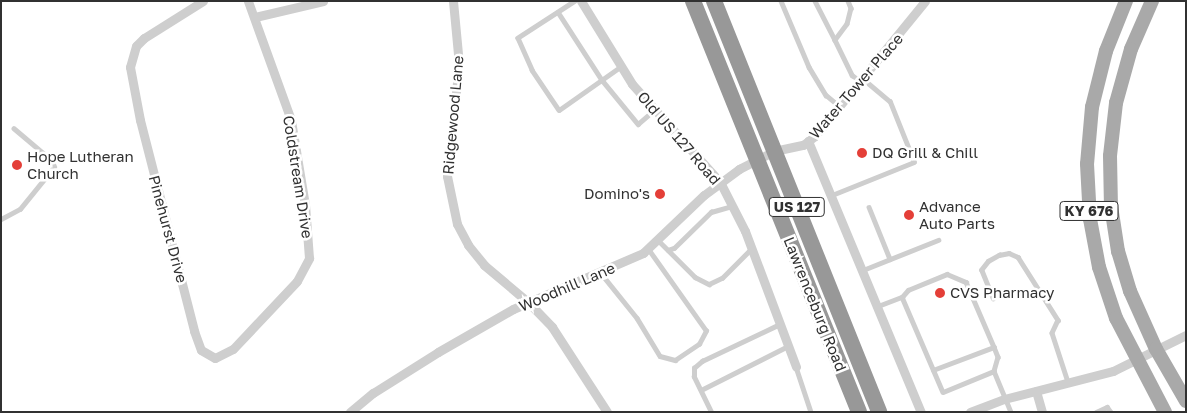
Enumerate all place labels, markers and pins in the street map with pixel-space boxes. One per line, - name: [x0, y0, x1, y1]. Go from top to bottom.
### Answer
- place label: DQ Grill & Chill: [872, 144, 978, 162]
- place label: Hope Lutheran Church: [27, 147, 134, 182]
- marker: DQ Grill & Chill: [856, 147, 868, 159]
- marker: Hope Lutheran Church: [11, 159, 23, 171]
- place label: Domino's: [584, 185, 650, 203]
- marker: Domino's: [654, 188, 666, 200]
- place label: Advance Auto Parts: [919, 197, 995, 232]
- marker: Advance Auto Parts: [903, 209, 915, 221]
- place label: CVS Pharmacy: [950, 284, 1054, 302]
- marker: CVS Pharmacy: [934, 287, 946, 299]

